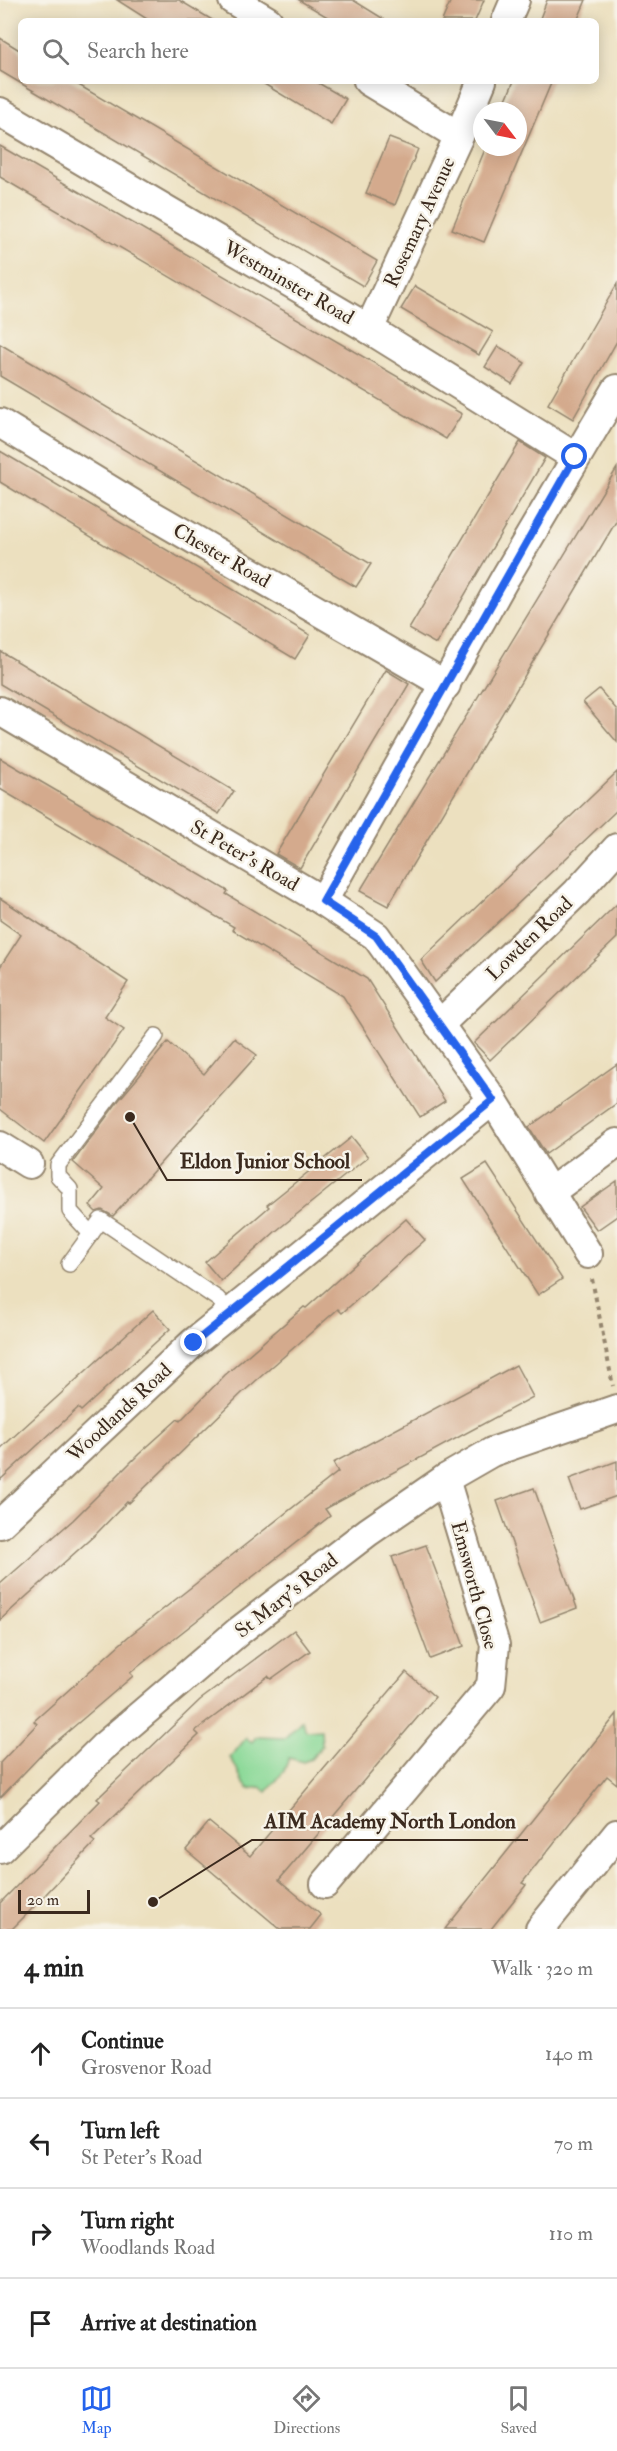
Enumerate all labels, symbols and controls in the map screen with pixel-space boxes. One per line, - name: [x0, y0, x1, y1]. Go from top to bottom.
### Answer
- search box: [18, 18, 599, 84]
- icon: search: [39, 35, 72, 68]
- text: Search here: [87, 37, 189, 65]
- north arrow: [473, 102, 527, 156]
- street label: Rosemary Avenue: [378, 153, 461, 291]
- street label: Westminster Road: [218, 234, 359, 330]
- route start: [561, 443, 587, 469]
- street label: Chester Road: [168, 517, 275, 593]
- street label: St Peter's Road: [186, 814, 304, 897]
- street label: Lowden Road: [481, 891, 578, 986]
- callout: Eldon Junior School: [167, 1141, 362, 1180]
- text: Eldon Junior School: [180, 1148, 351, 1175]
- route end: [180, 1329, 206, 1355]
- street label: Woodlands Road: [61, 1357, 177, 1468]
- street label: Emsworth Close: [445, 1518, 504, 1652]
- street label: St Mary's Road: [230, 1547, 343, 1643]
- callout: AIM Academy North London: [252, 1801, 528, 1840]
- text: AIM Academy North London: [263, 1808, 516, 1835]
- scale bar: [18, 1887, 90, 1914]
- text: 20 m: [27, 1890, 59, 1910]
- text: 4 min: [24, 1952, 84, 1984]
- text: Walk · 320 m: [491, 1956, 593, 1981]
- text: Continue: [81, 2027, 164, 2055]
- icon: ahead: [24, 2037, 57, 2070]
- text: 140 m: [545, 2041, 593, 2066]
- text: Grosvenor Road: [81, 2055, 212, 2080]
- text: Turn left: [81, 2117, 160, 2145]
- icon: left: [24, 2127, 57, 2160]
- text: 70 m: [554, 2131, 593, 2156]
- text: St Peter's Road: [81, 2145, 202, 2170]
- text: Turn right: [81, 2207, 174, 2235]
- icon: right: [24, 2217, 57, 2250]
- text: 110 m: [549, 2221, 593, 2246]
- text: Woodlands Road: [81, 2235, 215, 2260]
- icon: arrive: [24, 2307, 57, 2340]
- text: Arrive at destination: [81, 2309, 257, 2337]
- tab: Map: [80, 2382, 113, 2438]
- tab: Directions: [273, 2382, 340, 2438]
- tab: Saved: [500, 2382, 537, 2438]

